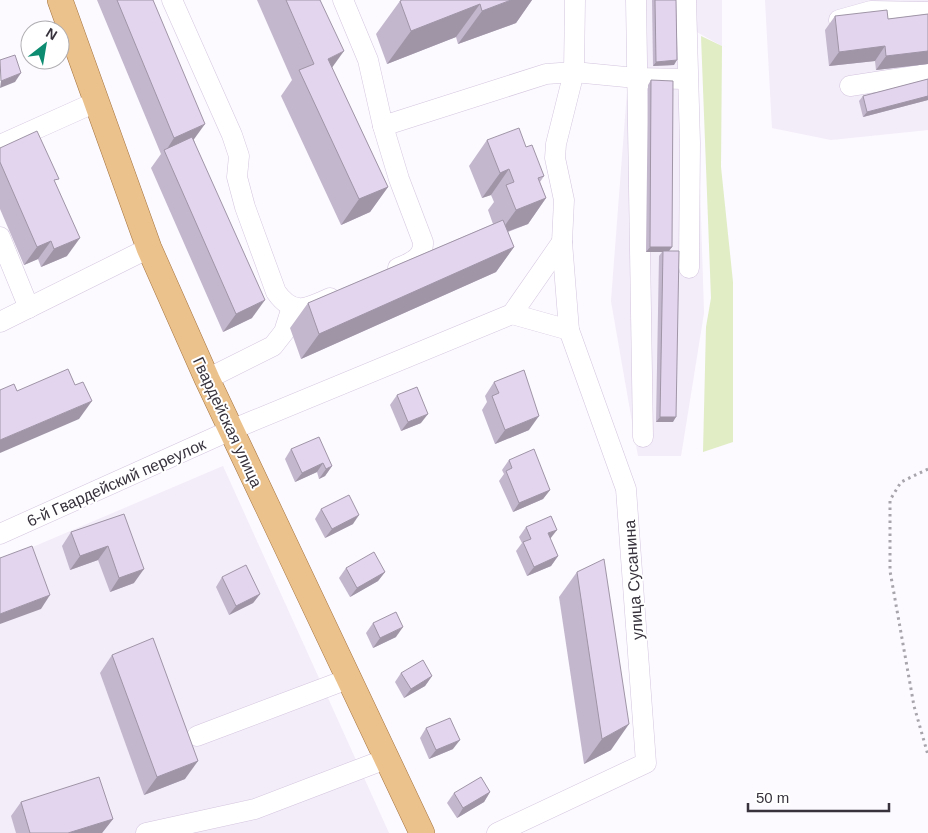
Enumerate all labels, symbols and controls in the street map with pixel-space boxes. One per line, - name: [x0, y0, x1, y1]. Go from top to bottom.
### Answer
- north arrow: [20, 20, 70, 70]
- text: N: [43, 24, 60, 43]
- street label: Гвардейская улица: [190, 354, 265, 490]
- street label: 6-й Гвардейский переулок: [24, 435, 209, 530]
- street label: улица Сусанина: [621, 519, 646, 641]
- scale bar: [748, 780, 889, 812]
- text: 50 m: [756, 789, 789, 806]

